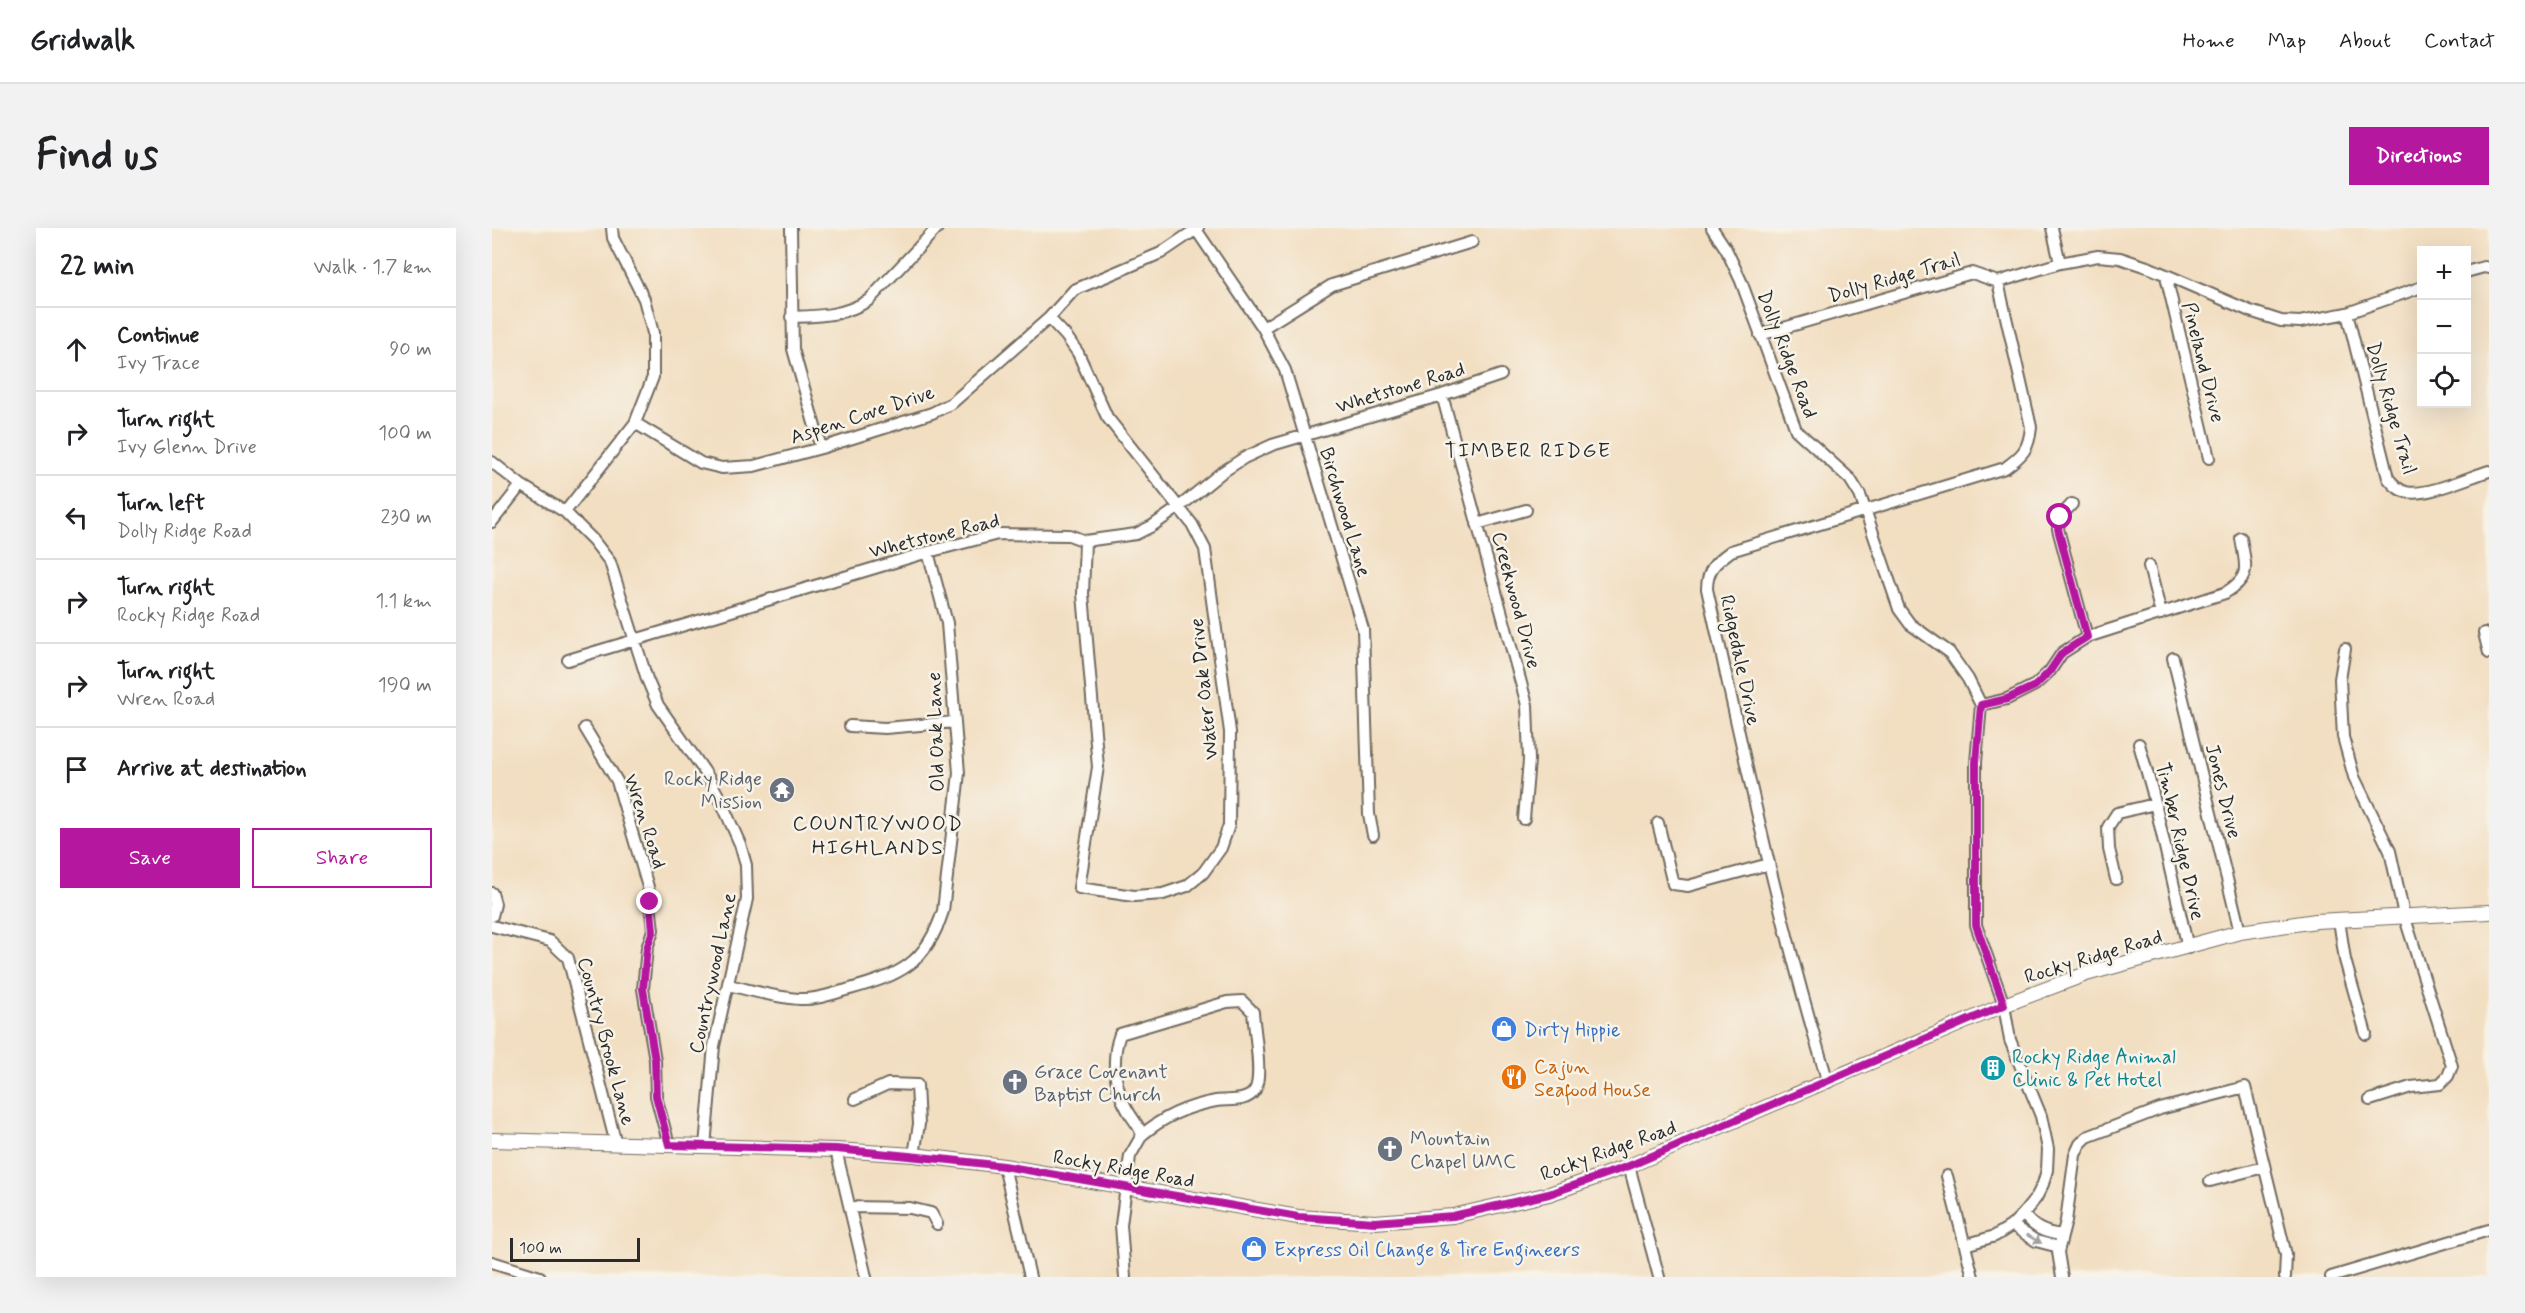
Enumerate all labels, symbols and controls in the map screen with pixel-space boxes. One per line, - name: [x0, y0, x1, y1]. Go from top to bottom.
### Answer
- text: Gridwalk: [30, 23, 135, 60]
- text: Home: [2183, 27, 2235, 55]
- text: Map: [2268, 27, 2306, 55]
- text: About: [2339, 27, 2391, 55]
- text: Contact: [2424, 27, 2495, 55]
- button: Directions: [2349, 127, 2489, 185]
- text: Find us: [36, 129, 158, 184]
- map controls: [2417, 246, 2471, 408]
- button: +: [2417, 246, 2471, 300]
- street label: Dolly Ridge Trail: [1825, 247, 1964, 310]
- text: 22 min: [60, 250, 135, 284]
- text: Walk · 1.7 km: [314, 254, 432, 281]
- street label: Dolly Ridge Road: [1750, 287, 1823, 422]
- street label: Pineland Drive: [2175, 299, 2231, 425]
- button: −: [2417, 300, 2471, 354]
- text: Continue: [117, 322, 199, 350]
- icon: ahead: [60, 333, 93, 366]
- text: 90 m: [389, 336, 432, 363]
- street label: Dolly Ridge Trail: [2359, 339, 2422, 478]
- text: Ivy Trace: [117, 350, 200, 377]
- button: locate: [2417, 354, 2471, 408]
- street label: Whetstone Road: [1333, 356, 1468, 421]
- street label: Aspen Cove Drive: [787, 379, 938, 451]
- text: Turn right: [117, 406, 215, 434]
- icon: right: [60, 417, 93, 450]
- text: 100 m: [378, 420, 432, 447]
- text: Ivy Glenn Drive: [117, 434, 257, 461]
- district label: TIMBER RIDGE: [1444, 437, 1612, 465]
- street label: Birchwood Lane: [1312, 444, 1377, 581]
- text: Turn left: [117, 490, 205, 518]
- icon: left: [60, 501, 93, 534]
- route start: [2046, 503, 2072, 529]
- text: 230 m: [380, 504, 432, 531]
- street label: Whetstone Road: [866, 507, 1002, 566]
- text: Dolly Ridge Road: [117, 518, 252, 545]
- street label: Creekwood Drive: [1484, 529, 1547, 672]
- text: Turn right: [117, 574, 215, 602]
- icon: right: [60, 585, 93, 618]
- text: 1.1 km: [375, 588, 432, 615]
- street label: Ridgedale Drive: [1712, 592, 1767, 728]
- text: Rocky Ridge Road: [117, 602, 260, 629]
- street label: Water Oak Drive: [1184, 617, 1225, 761]
- text: Turn right: [117, 658, 215, 686]
- icon: right: [60, 669, 93, 702]
- text: 190 m: [378, 672, 432, 699]
- street label: Old Oak Lane: [921, 672, 952, 792]
- text: Wren Road: [117, 686, 215, 713]
- street label: Jones Drive: [2198, 741, 2247, 842]
- icon: arrive: [60, 753, 93, 786]
- text: Arrive at destination: [117, 755, 307, 783]
- street label: Timber Ridge Drive: [2148, 760, 2211, 923]
- place label: Rocky Ridge Mission: [664, 766, 762, 816]
- street label: Wren Road: [617, 771, 673, 872]
- temple icon: Rocky Ridge Mission: [767, 775, 797, 805]
- district label: COUNTRYWOOD HIGHLANDS: [793, 810, 963, 862]
- button: Save: [60, 828, 240, 888]
- button: Share: [252, 828, 432, 888]
- route end: [636, 888, 662, 914]
- street label: Countrywood Lane: [683, 890, 744, 1056]
- street label: Rocky Ridge Road: [2021, 924, 2166, 991]
- street label: Country Brook Lane: [570, 954, 641, 1128]
- shop icon: Dirty Hippie: [1489, 1014, 1519, 1044]
- place label: Dirty Hippie: [1524, 1017, 1620, 1044]
- place label: Rocky Ridge Animal Clinic & Pet Hotel: [2012, 1044, 2176, 1094]
- building icon: Rocky Ridge Animal Clinic & Pet Hotel: [1978, 1053, 2008, 1083]
- place label: Cajun Seafood House: [1534, 1054, 1651, 1106]
- place label: Grace Covenant Baptist Church: [1034, 1059, 1168, 1109]
- restaurant icon: Cajun Seafood House: [1499, 1062, 1529, 1092]
- church icon: Grace Covenant Baptist Church: [1000, 1067, 1030, 1097]
- street label: Rocky Ridge Road: [1537, 1114, 1680, 1189]
- place label: Mountain Chapel UMC: [1410, 1126, 1516, 1176]
- church icon: Mountain Chapel UMC: [1375, 1134, 1405, 1164]
- street label: Rocky Ridge Road: [1051, 1144, 1197, 1195]
- shop icon: Express Oil Change & Tire Engineers: [1239, 1234, 1269, 1264]
- one-way arrow: [2026, 1234, 2043, 1244]
- scale bar: [510, 1235, 640, 1262]
- place label: Express Oil Change & Tire Engineers: [1274, 1237, 1580, 1266]
- text: 100 m: [519, 1238, 562, 1259]

